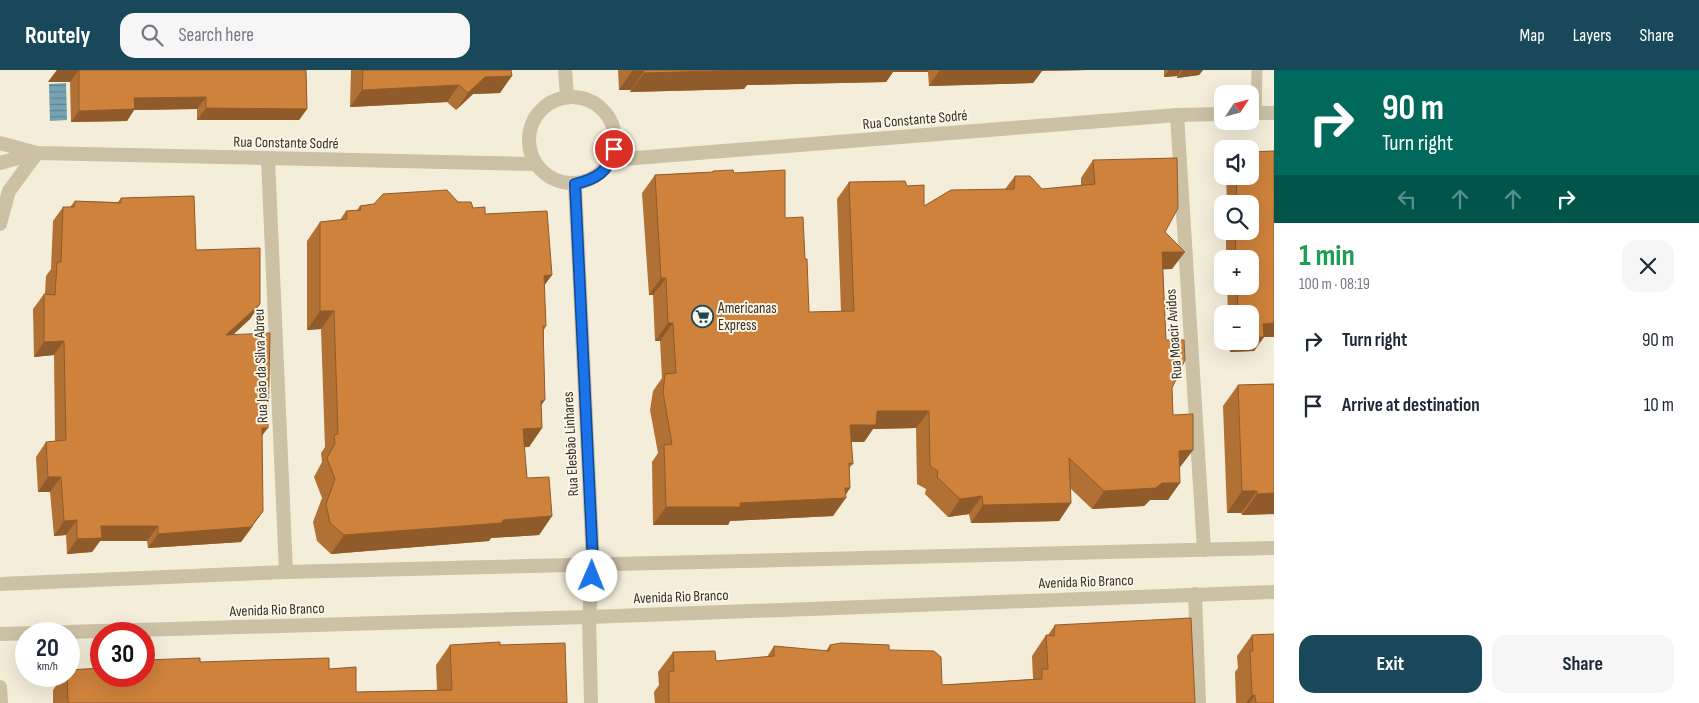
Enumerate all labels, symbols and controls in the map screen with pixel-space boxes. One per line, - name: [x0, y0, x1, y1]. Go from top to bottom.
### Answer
- search box: [120, 13, 470, 58]
- text: Routely: [25, 21, 90, 50]
- icon: search: [138, 21, 166, 49]
- text: Search here: [178, 24, 254, 47]
- text: Map: [1520, 25, 1545, 46]
- text: Layers: [1573, 25, 1612, 46]
- text: Share: [1640, 25, 1674, 46]
- north arrow: [1214, 85, 1259, 130]
- map controls: [1214, 85, 1259, 350]
- text: 90 m: [1382, 87, 1444, 130]
- icon: right: [1299, 90, 1364, 155]
- street label: Rua Constante Sodré: [862, 106, 968, 134]
- pin: [593, 128, 635, 170]
- text: Turn right: [1382, 130, 1453, 157]
- street label: Rua Constante Sodré: [233, 133, 339, 153]
- icon: arrive: [600, 135, 628, 163]
- button: sound: [1214, 140, 1259, 185]
- icon: left: [1393, 185, 1421, 213]
- icon: ahead: [1446, 185, 1474, 213]
- icon: ahead: [1499, 185, 1527, 213]
- icon: right: [1552, 185, 1580, 213]
- button: search: [1214, 195, 1259, 240]
- text: 1 min: [1299, 238, 1355, 274]
- button: close: [1622, 240, 1674, 292]
- button: +: [1214, 250, 1259, 295]
- text: 100 m · 08:19: [1299, 275, 1370, 294]
- street label: Rua Moacir Avidos: [1161, 288, 1187, 380]
- place label: Americanas Express: [717, 299, 777, 335]
- supermarket icon: Americanas Express: [690, 305, 714, 329]
- button: −: [1214, 305, 1259, 350]
- street label: Rua João da Silva Abreu: [250, 309, 272, 423]
- icon: right: [1299, 327, 1327, 355]
- text: Turn right: [1342, 329, 1407, 352]
- text: 90 m: [1642, 329, 1674, 352]
- street label: Rua Elesbão Linhares: [559, 391, 583, 497]
- icon: arrive: [1299, 392, 1327, 420]
- text: Arrive at destination: [1342, 394, 1480, 417]
- text: 10 m: [1644, 394, 1674, 417]
- position arrow: [565, 549, 617, 601]
- street label: Avenida Rio Branco: [1037, 571, 1134, 593]
- street label: Avenida Rio Branco: [632, 586, 729, 608]
- street label: Avenida Rio Branco: [228, 599, 325, 621]
- speed limit sign: 30: [90, 622, 155, 687]
- text: 20: [36, 633, 59, 664]
- button: Exit: [1299, 635, 1482, 693]
- button: Share: [1492, 635, 1674, 693]
- text: km/h: [37, 659, 58, 674]

